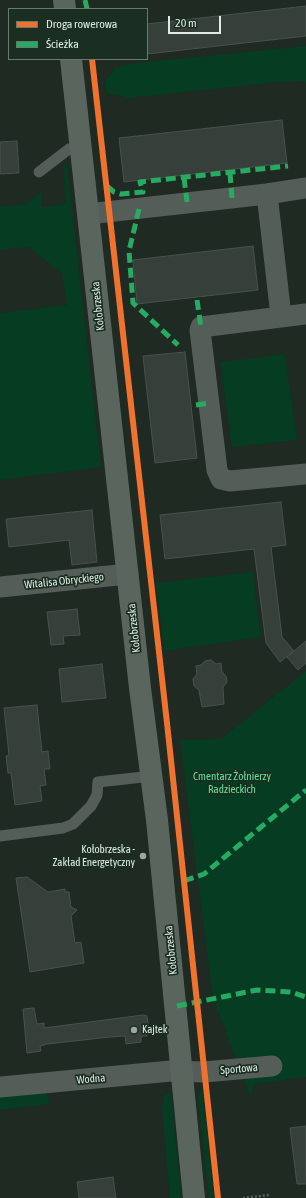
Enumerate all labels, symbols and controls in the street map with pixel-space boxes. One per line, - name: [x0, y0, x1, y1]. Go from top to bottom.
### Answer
- legend: [8, 8, 148, 60]
- scale bar: [170, 8, 223, 34]
- text: 20 m: [175, 16, 197, 30]
- text: Droga rowerowa: [46, 17, 117, 31]
- text: Ścieżka: [46, 37, 79, 51]
- street label: Kołobrzeska: [89, 281, 107, 331]
- street label: Witalisa Obryckiego: [24, 570, 104, 592]
- street label: Kołobrzeska: [125, 603, 143, 653]
- park label: Cmentarz Żołnierzy Radzieckich: [193, 770, 271, 796]
- place label: Kołobrzeska - Zakład Energetyczny: [52, 843, 135, 869]
- marker: Kołobrzeska - Zakład Energetyczny: [138, 851, 148, 861]
- street label: Kołobrzeska: [162, 925, 180, 975]
- place label: Kajtek: [142, 1023, 168, 1037]
- marker: Kajtek: [129, 1025, 139, 1035]
- street label: Sportowa: [220, 1061, 258, 1077]
- street label: Wodna: [76, 1071, 106, 1087]

